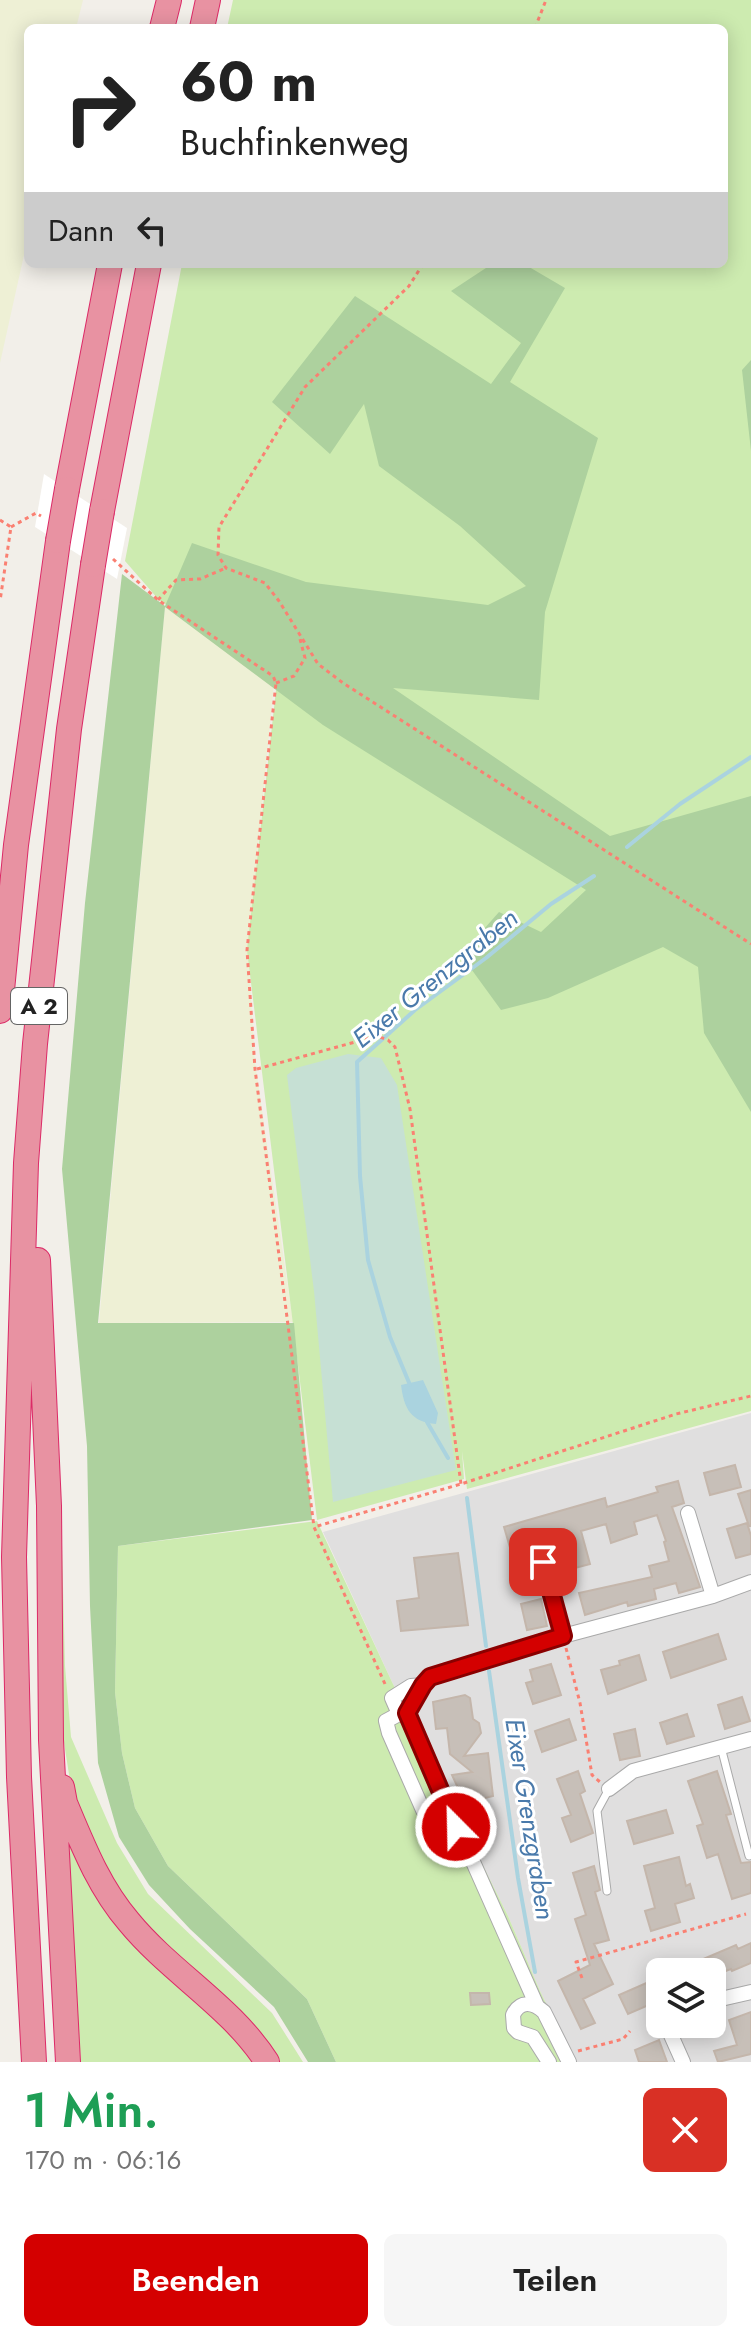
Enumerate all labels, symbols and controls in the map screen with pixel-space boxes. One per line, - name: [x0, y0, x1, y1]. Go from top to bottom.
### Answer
- text: 60 m: [180, 41, 317, 122]
- icon: right: [48, 56, 152, 160]
- text: Buchfinkenweg: [180, 116, 409, 168]
- icon: left: [130, 208, 174, 252]
- text: Dann: [48, 209, 114, 252]
- water label: Eixer Grenzgraben: [344, 899, 526, 1057]
- road number: A 2: [11, 988, 67, 1024]
- pin: [509, 1528, 577, 1596]
- icon: arrive: [521, 1540, 565, 1584]
- water label: Eixer Grenzgraben: [495, 1716, 565, 1922]
- position arrow: [414, 1785, 498, 1869]
- map controls: [646, 1958, 726, 2038]
- button: layers: [646, 1958, 726, 2038]
- text: 1 Min.: [24, 2076, 159, 2145]
- button: close: [643, 2088, 727, 2172]
- text: 170 m · 06:16: [24, 2141, 181, 2179]
- button: Beenden: [24, 2234, 368, 2326]
- button: Teilen: [384, 2234, 727, 2326]

